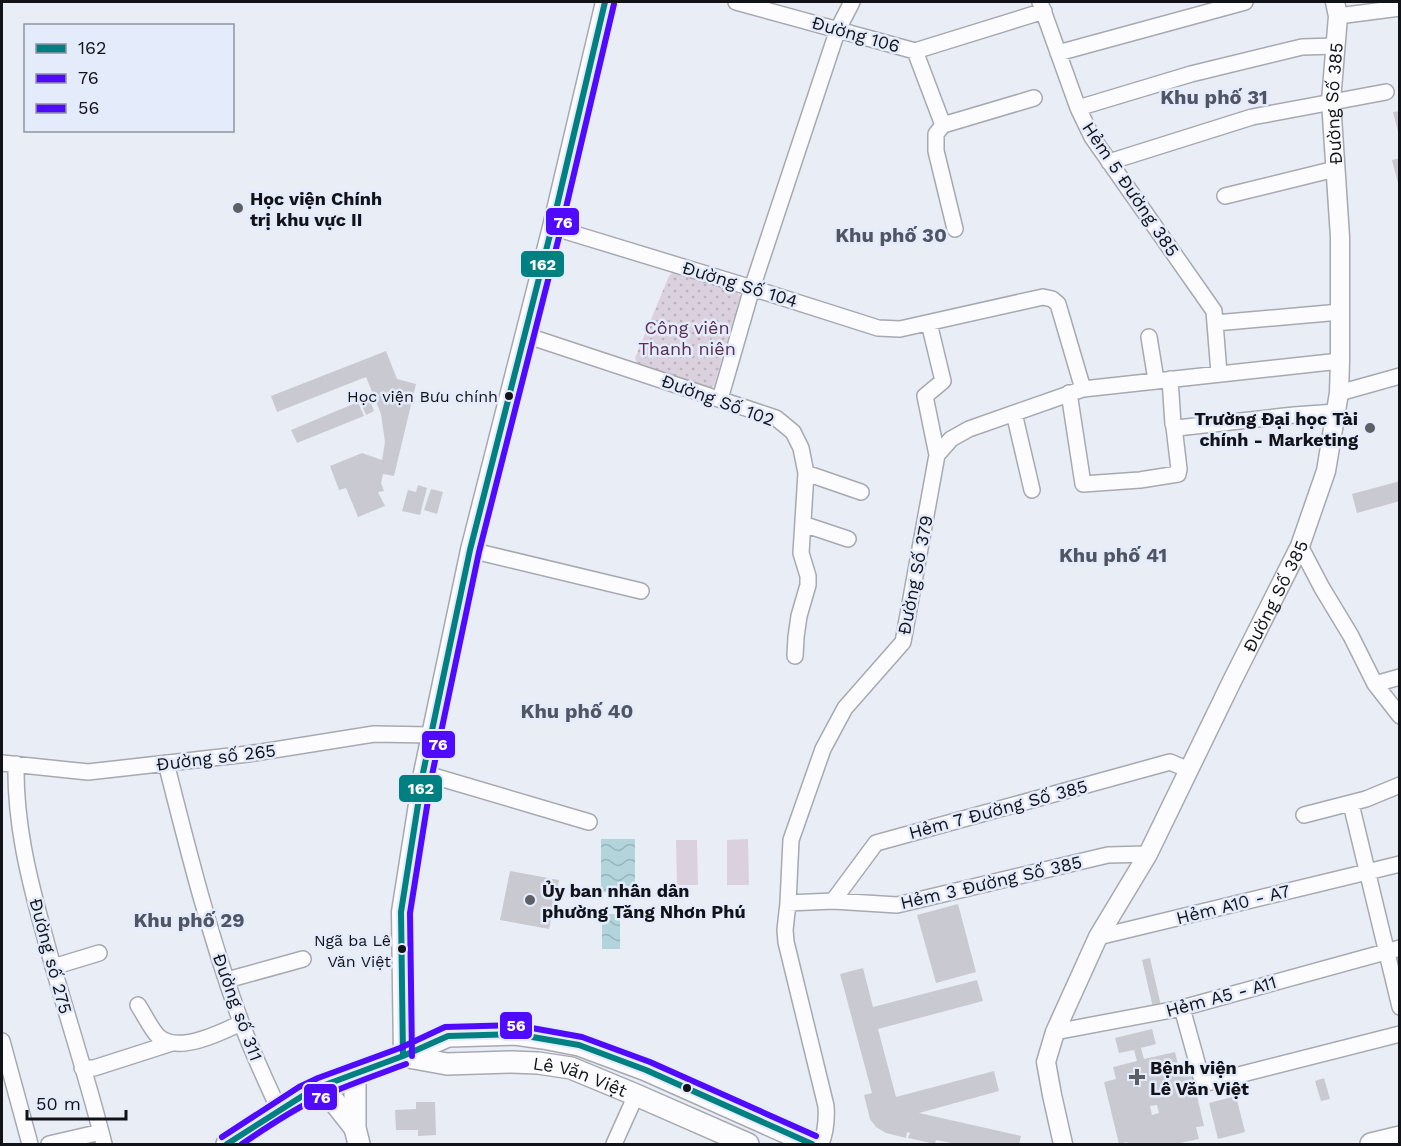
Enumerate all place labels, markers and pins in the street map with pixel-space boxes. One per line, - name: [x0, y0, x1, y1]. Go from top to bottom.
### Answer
- place label: Học viện Chính trị khu vực II: [250, 188, 382, 230]
- marker: Học viện Chính trị khu vực II: [231, 201, 245, 215]
- place label: Học viện Bưu chính: [347, 387, 498, 406]
- marker: Học viện Bưu chính: [503, 390, 515, 402]
- place label: Trường Đại học Tài chính - Marketing: [1194, 408, 1359, 450]
- marker: Trường Đại học Tài chính - Marketing: [1363, 421, 1377, 435]
- place label: Ủy ban nhân dân phường Tăng Nhơn Phú: [542, 880, 746, 922]
- marker: Ủy ban nhân dân phường Tăng Nhơn Phú: [523, 893, 537, 907]
- place label: Ngã ba Lê Văn Việt: [314, 931, 391, 971]
- marker: Ngã ba Lê Văn Việt: [396, 943, 408, 955]
- place label: Bệnh viện Lê Văn Việt: [1150, 1057, 1249, 1099]
- marker: Bệnh viện Lê Văn Việt: [1128, 1068, 1146, 1086]
- unlabelled marker: [681, 1082, 693, 1094]

